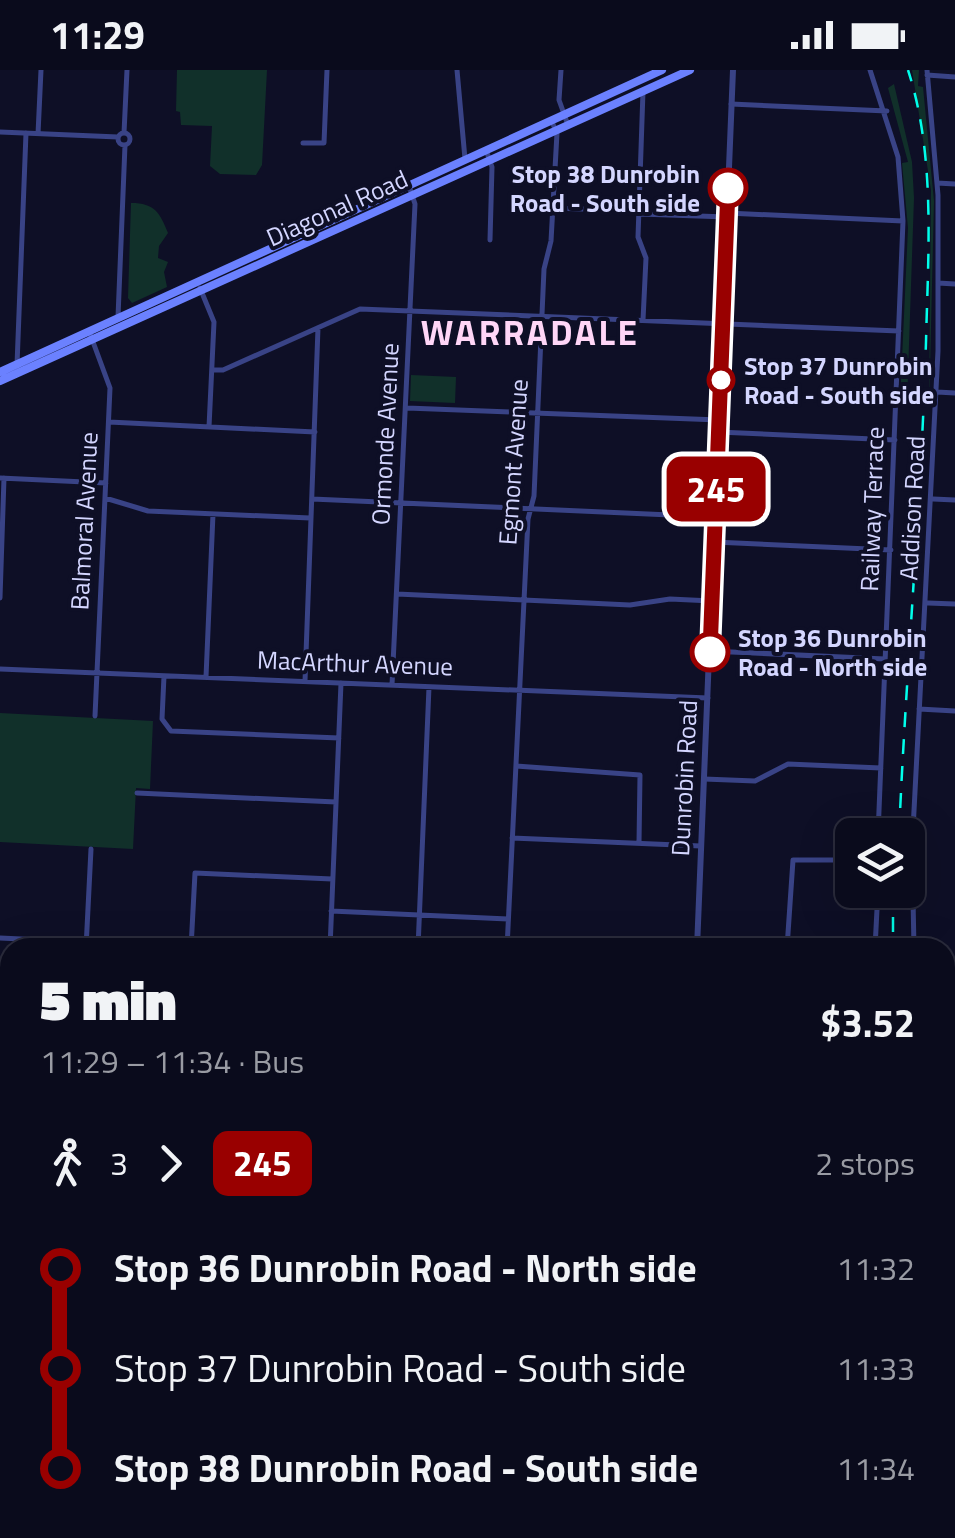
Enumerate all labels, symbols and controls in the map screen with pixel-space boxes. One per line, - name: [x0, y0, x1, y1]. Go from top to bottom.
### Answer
- text: 11:29: [50, 6, 145, 64]
- place label: Stop 38 Dunrobin Road - South side: [510, 155, 700, 222]
- street label: Diagonal Road: [260, 160, 414, 256]
- marker: Stop 38 Dunrobin Road - South side: [709, 169, 747, 207]
- district label: WARRADALE: [421, 305, 639, 359]
- street label: Ormonde Avenue: [361, 342, 409, 526]
- place label: Stop 37 Dunrobin Road - South side: [744, 347, 934, 414]
- marker: Stop 37 Dunrobin Road - South side: [708, 367, 734, 393]
- street label: Egmont Avenue: [488, 378, 538, 546]
- street label: Railway Terrace: [850, 426, 894, 592]
- street label: Balmoral Avenue: [60, 431, 108, 611]
- street label: Addison Road: [889, 435, 935, 581]
- line badge: 245: [658, 456, 774, 522]
- text: 245: [687, 462, 745, 516]
- place label: Stop 36 Dunrobin Road - North side: [738, 619, 927, 686]
- marker: Stop 36 Dunrobin Road - North side: [691, 633, 729, 671]
- street label: MacArthur Avenue: [256, 641, 454, 685]
- street label: Dunrobin Road: [661, 699, 707, 857]
- map controls: [835, 818, 925, 908]
- button: layers: [835, 818, 925, 908]
- text: 5 min: [40, 958, 177, 1041]
- text: $3.52: [820, 994, 915, 1052]
- text: 11:29 – 11:34 · Bus: [40, 1037, 304, 1085]
- icon: walk: [40, 1136, 95, 1191]
- icon: forward: [143, 1136, 198, 1191]
- text: 245: [233, 1136, 292, 1190]
- text: 3: [110, 1139, 128, 1187]
- text: 2 stops: [815, 1139, 915, 1187]
- text: Stop 36 Dunrobin Road - North side: [114, 1239, 697, 1297]
- text: 11:32: [836, 1244, 915, 1292]
- text: Stop 37 Dunrobin Road - South side: [114, 1339, 686, 1397]
- text: 11:33: [836, 1344, 915, 1392]
- text: Stop 38 Dunrobin Road - South side: [114, 1439, 698, 1497]
- text: 11:34: [836, 1444, 915, 1492]

